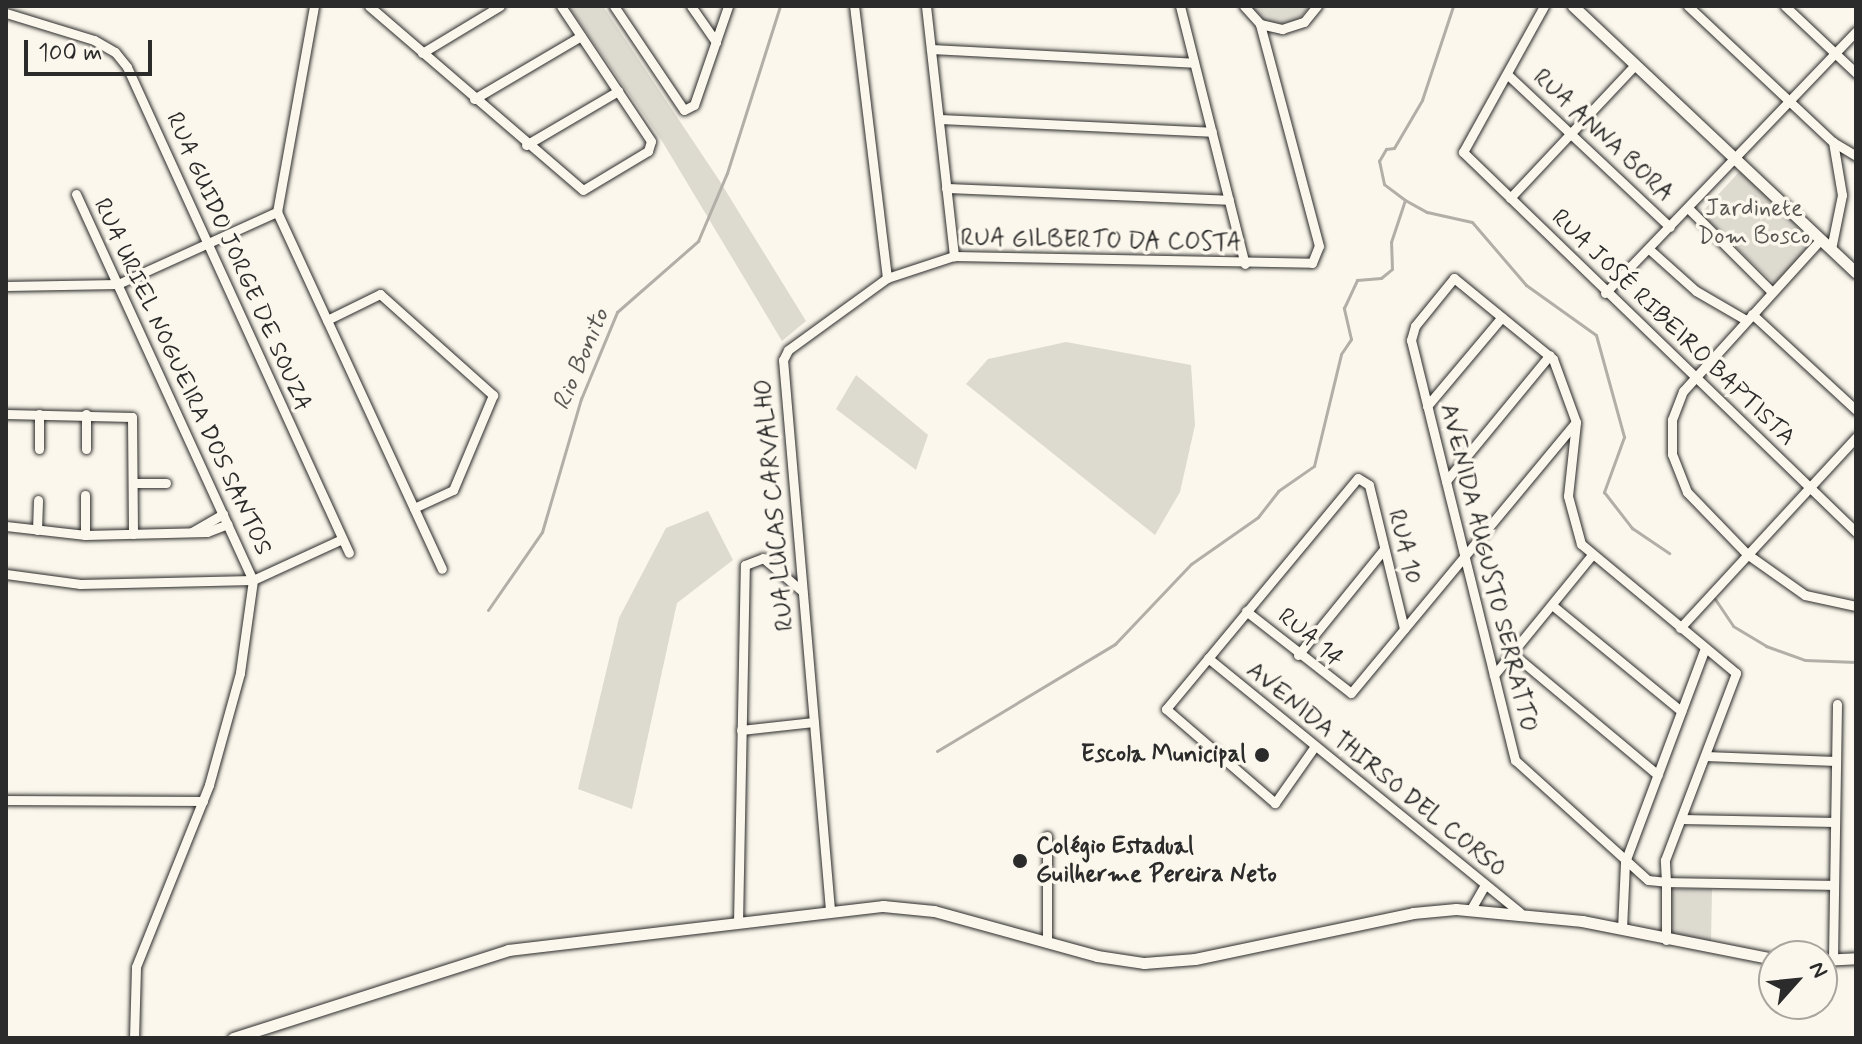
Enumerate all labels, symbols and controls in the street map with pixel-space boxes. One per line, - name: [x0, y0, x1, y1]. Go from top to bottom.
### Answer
- scale bar: [28, 24, 156, 74]
- text: 100 m: [38, 38, 102, 69]
- street label: RUA ANNA BORA: [1527, 64, 1679, 208]
- street label: RUA GUIDO JORGE DE SOUZA: [158, 106, 318, 418]
- street label: RUA URIEL NOGUEIRA DOS SANTOS: [86, 192, 278, 562]
- park label: Jardinete Dom Bosco: [1698, 195, 1810, 251]
- street label: RUA JOSÉ RIBEIRO BAPTISTA: [1542, 201, 1804, 455]
- street label: RUA GILBERTO DA COSTA: [957, 224, 1245, 258]
- water label: Rio Bonito: [547, 304, 617, 416]
- street label: RUA LUCAS CARVALHO: [750, 378, 800, 632]
- street label: AVENIDA AUGUSTO SERRATTO: [1434, 402, 1542, 734]
- street label: RUA 10: [1381, 507, 1427, 587]
- street label: RUA 14: [1271, 602, 1349, 674]
- street label: AVENIDA THIRSO DEL CORSO: [1240, 656, 1512, 884]
- place label: Escola Municipal: [1081, 741, 1246, 769]
- marker: Escola Municipal: [1253, 746, 1271, 764]
- place label: Colégio Estadual Guilherme Pereira Neto: [1036, 833, 1272, 889]
- marker: Colégio Estadual Guilherme Pereira Neto: [1011, 852, 1029, 870]
- north arrow: [1758, 940, 1838, 1020]
- text: N: [1802, 957, 1833, 983]

